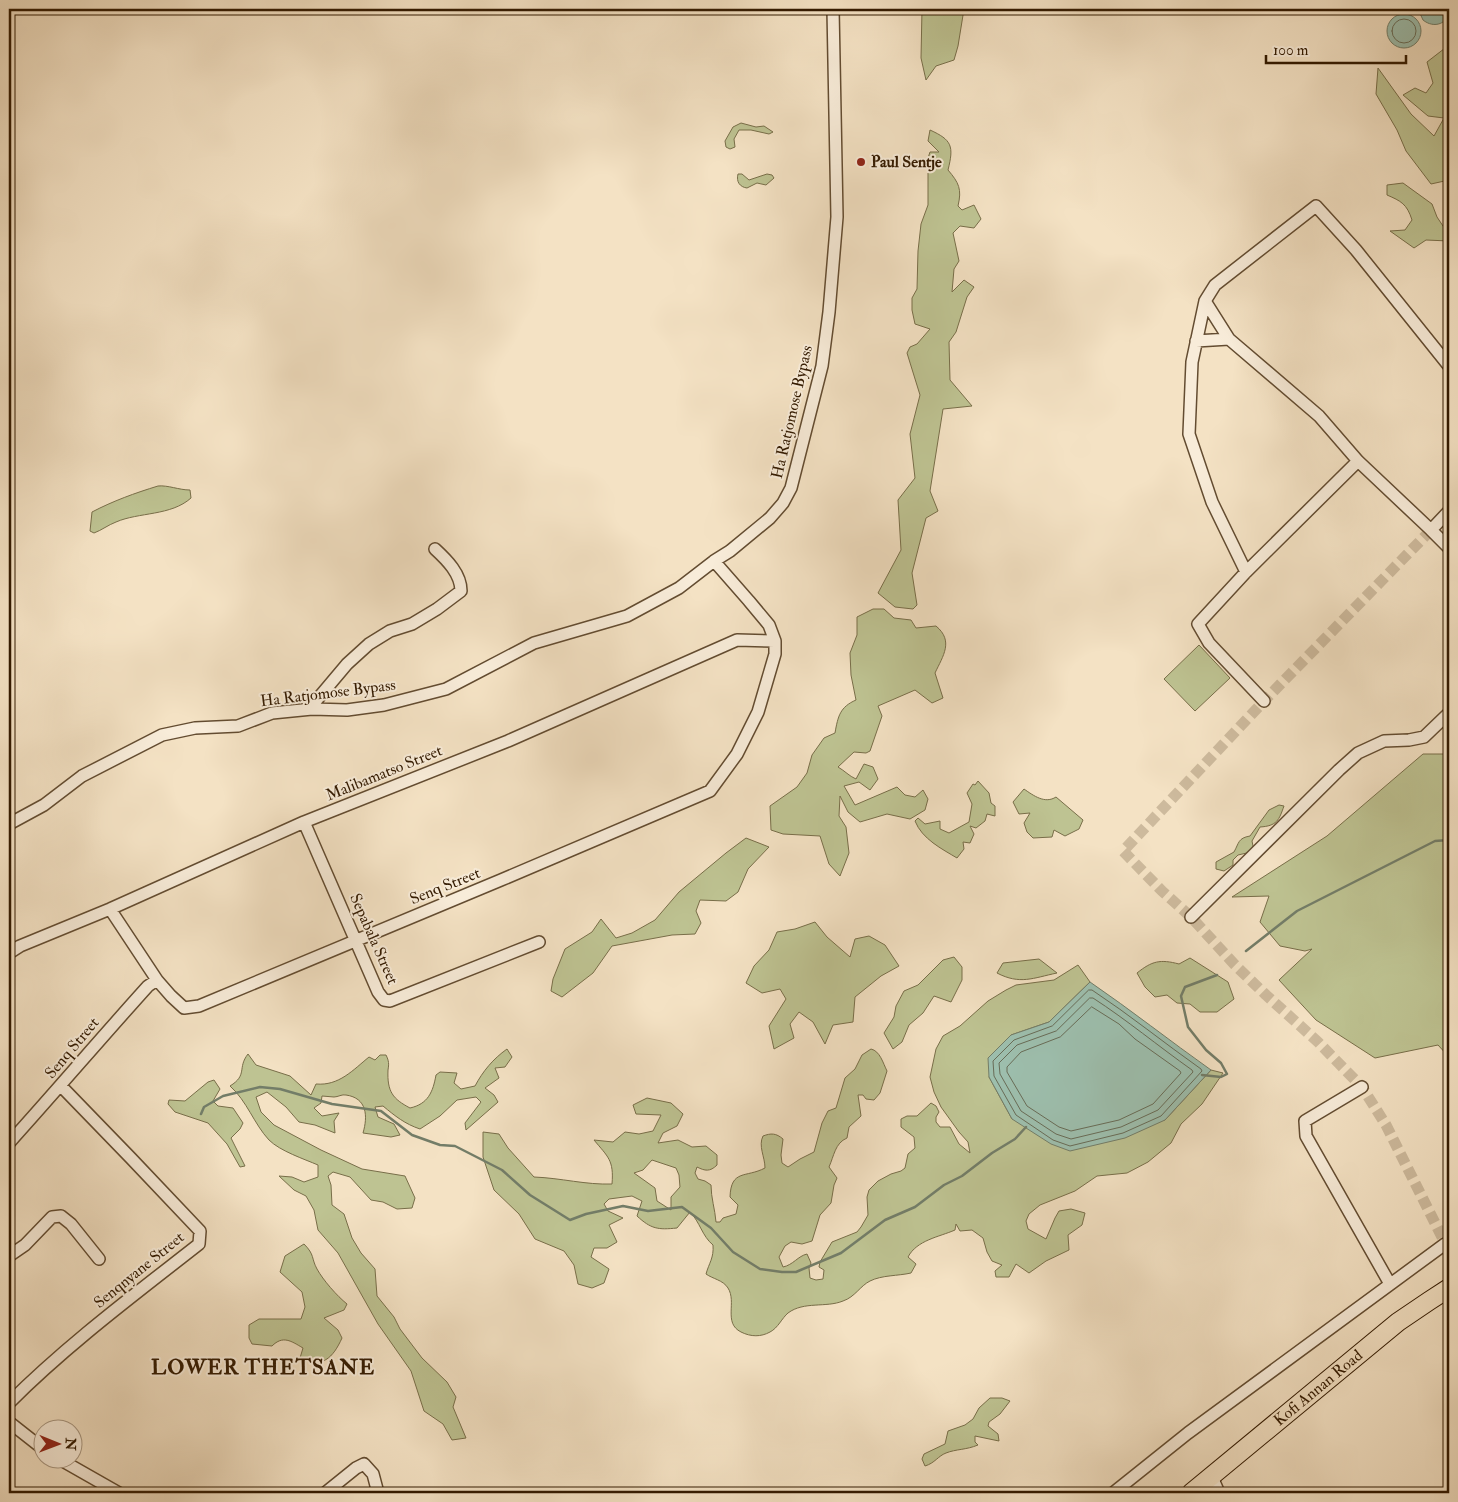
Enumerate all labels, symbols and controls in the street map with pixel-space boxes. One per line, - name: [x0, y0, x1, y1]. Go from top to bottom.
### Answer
- scale bar: [1266, 32, 1406, 64]
- text: 100 m: [1273, 41, 1309, 60]
- place label: Paul Sentje: [871, 152, 942, 172]
- marker: Paul Sentje: [855, 156, 867, 168]
- street label: Ha Ratjomose Bypass: [767, 343, 818, 481]
- street label: Ha Ratjomose Bypass: [259, 675, 397, 712]
- street label: Malibamatso Street: [323, 741, 445, 805]
- street label: Senq Street: [407, 863, 483, 909]
- street label: Sepabala Street: [344, 890, 403, 988]
- street label: Senq Street: [41, 1013, 103, 1083]
- street label: Senqnyane Street: [90, 1227, 188, 1313]
- street label: Kofi Annan Road: [1270, 1345, 1367, 1430]
- district label: LOWER THETSANE: [151, 1354, 375, 1381]
- north arrow: [32, 1420, 82, 1470]
- text: N: [62, 1437, 79, 1451]

